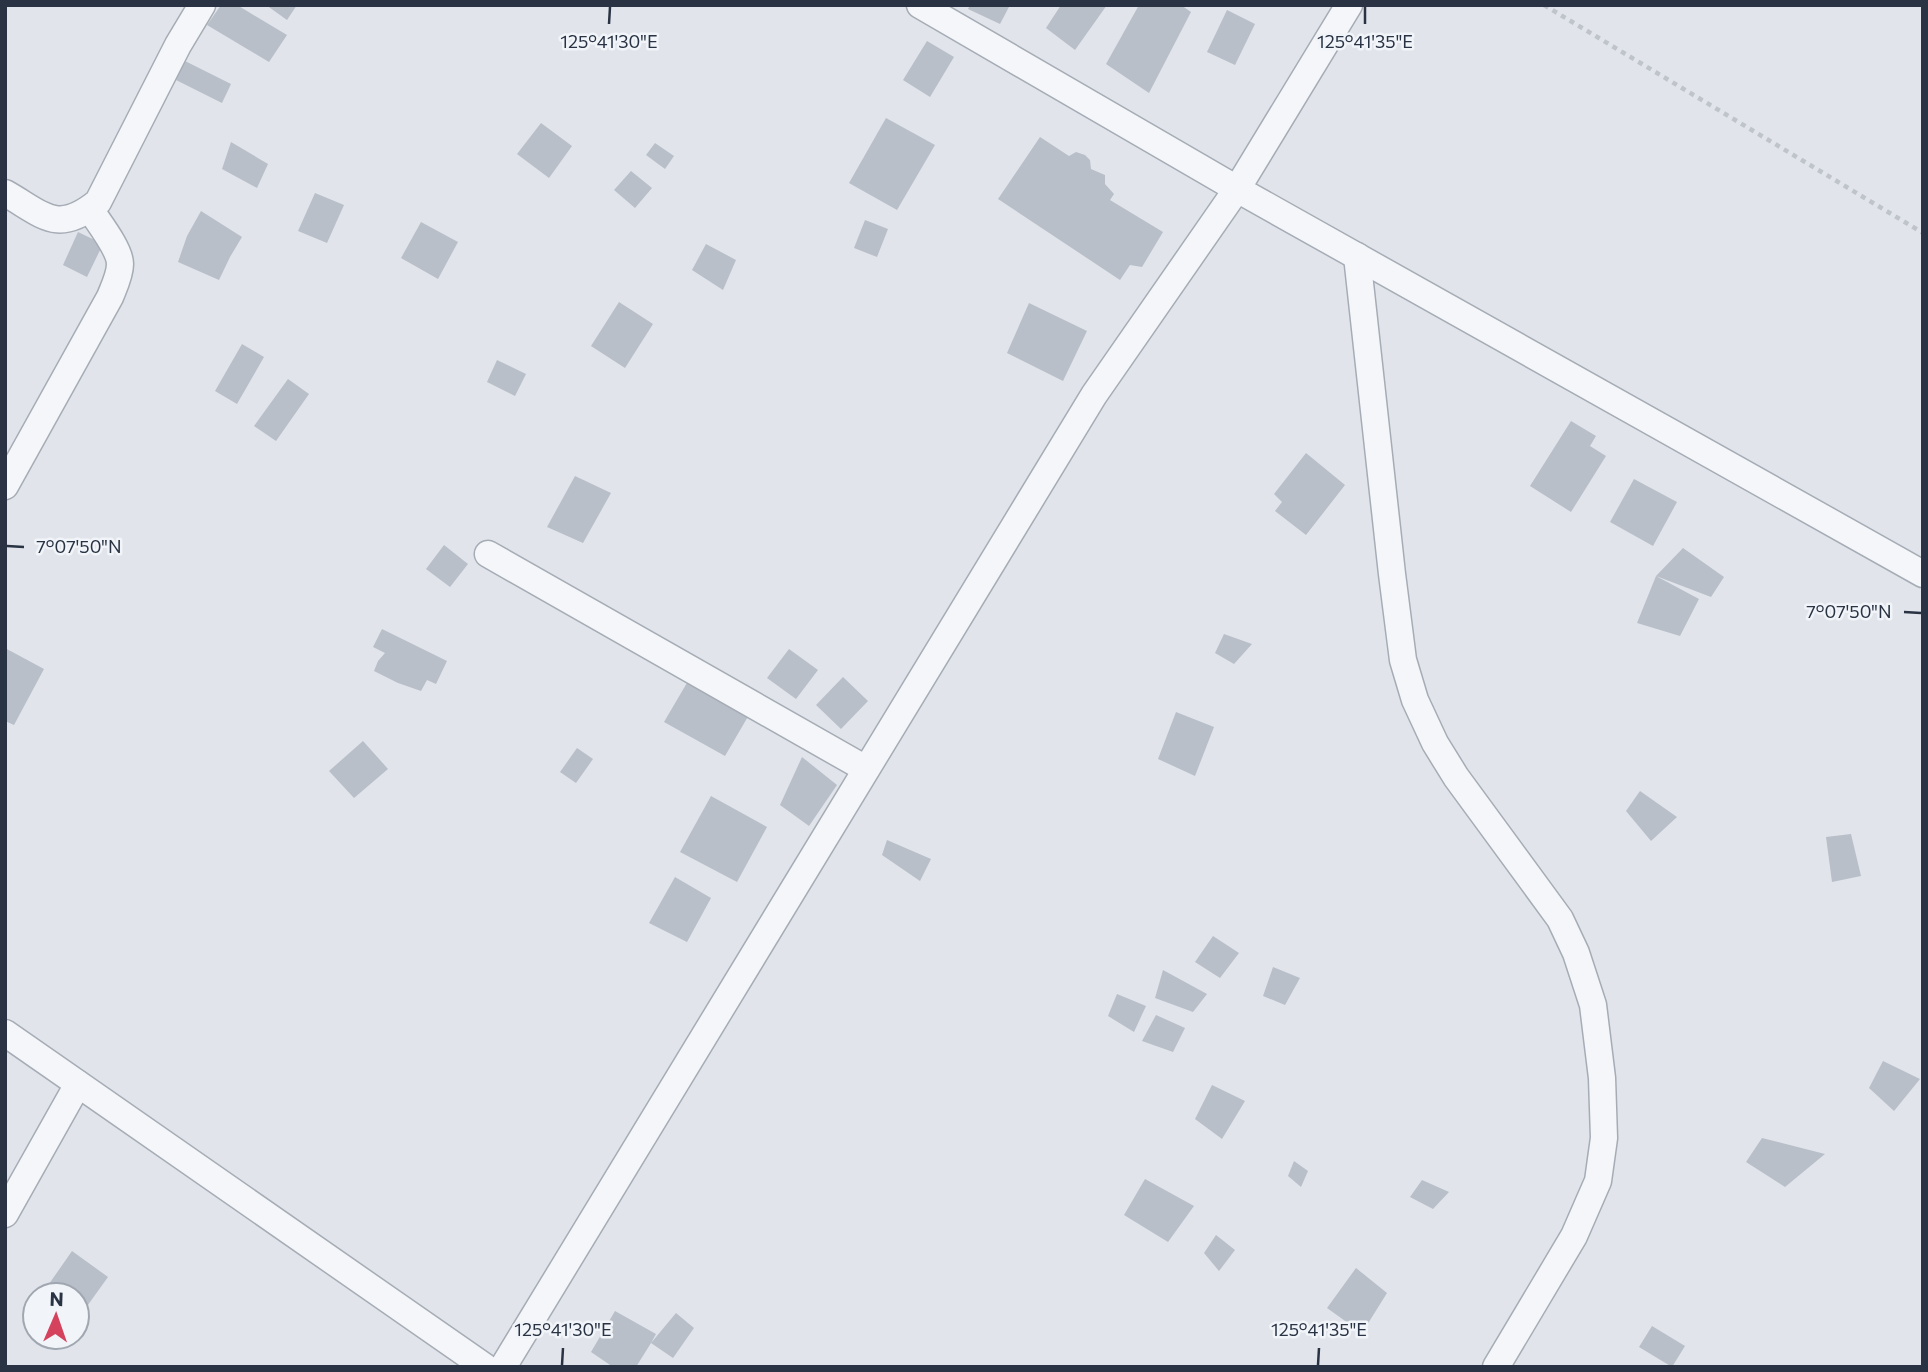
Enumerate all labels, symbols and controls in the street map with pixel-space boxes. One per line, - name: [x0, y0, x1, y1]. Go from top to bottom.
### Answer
- text: 125°41'30"E: [560, 30, 658, 52]
- text: 125°41'35"E: [1317, 30, 1413, 52]
- text: 7°07'50"N: [36, 535, 122, 557]
- text: 7°07'50"N: [1806, 600, 1892, 622]
- north arrow: [21, 1281, 91, 1351]
- text: N: [49, 1287, 64, 1310]
- text: 125°41'30"E: [514, 1318, 612, 1340]
- text: 125°41'35"E: [1271, 1318, 1367, 1340]

